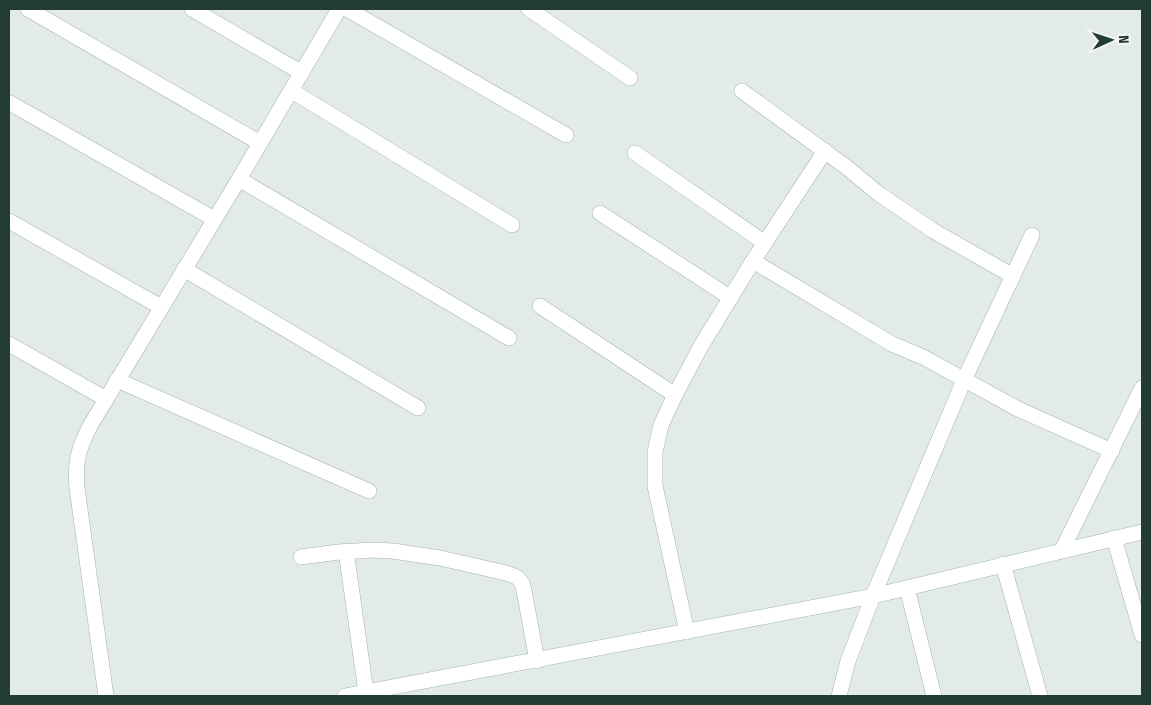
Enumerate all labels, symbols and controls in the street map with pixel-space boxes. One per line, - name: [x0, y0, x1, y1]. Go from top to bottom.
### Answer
- north arrow: [1086, 15, 1136, 65]
- text: N: [1115, 35, 1132, 44]

